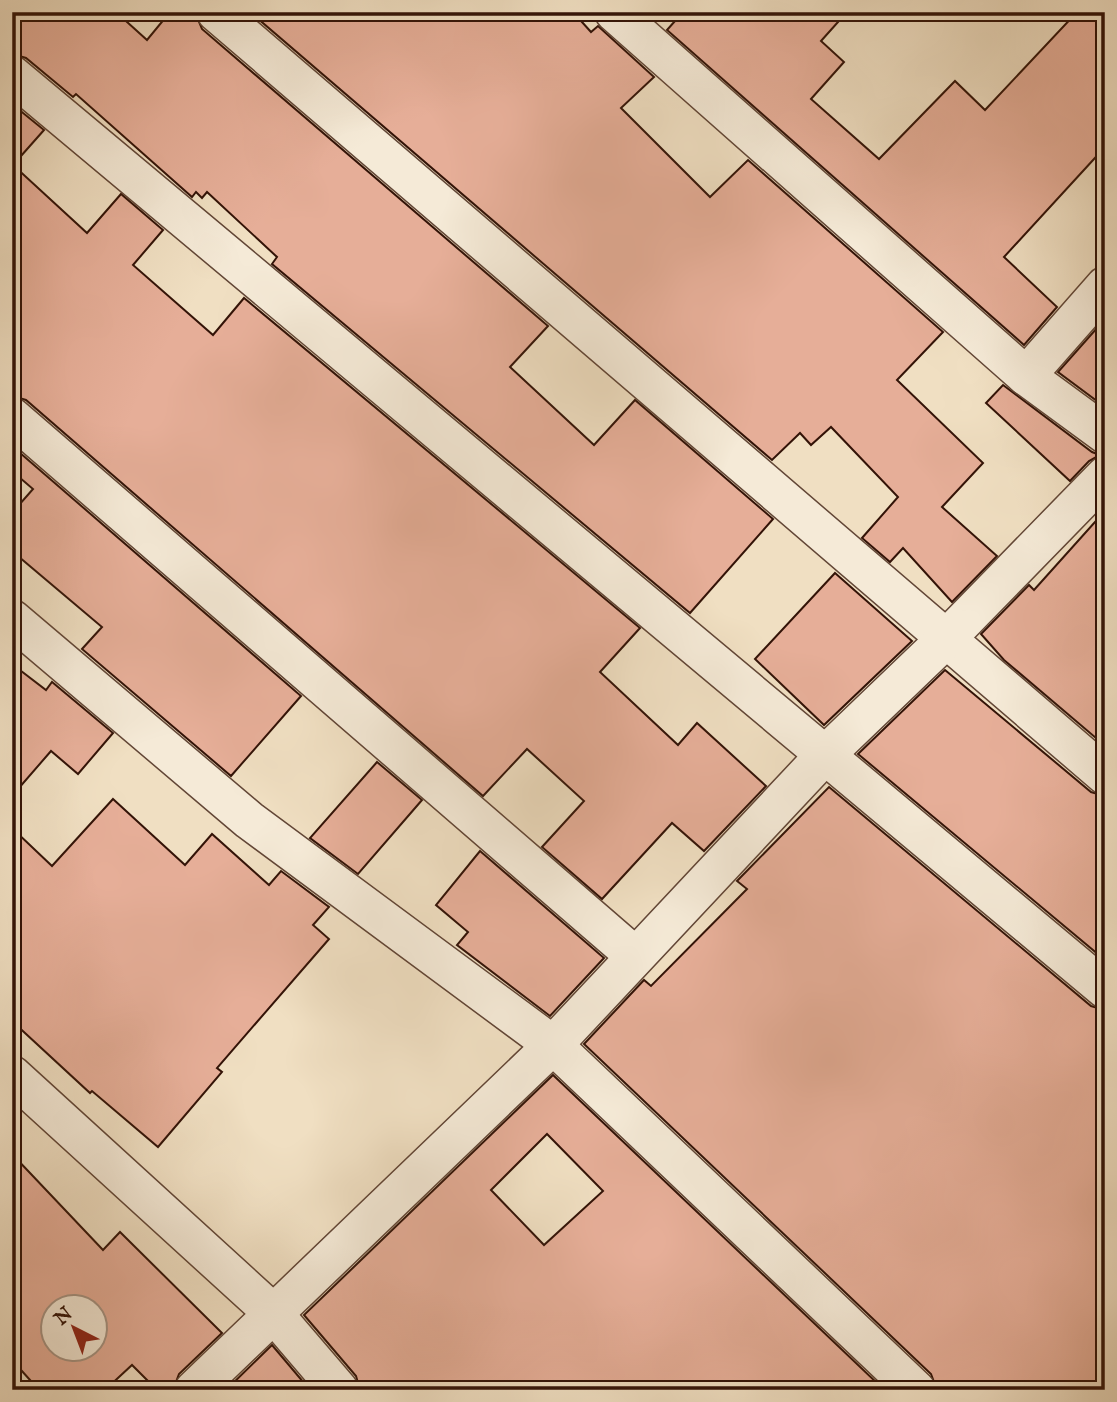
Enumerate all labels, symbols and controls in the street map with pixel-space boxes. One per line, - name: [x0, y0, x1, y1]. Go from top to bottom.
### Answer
- north arrow: [38, 1294, 108, 1364]
- text: N: [49, 1302, 79, 1332]

